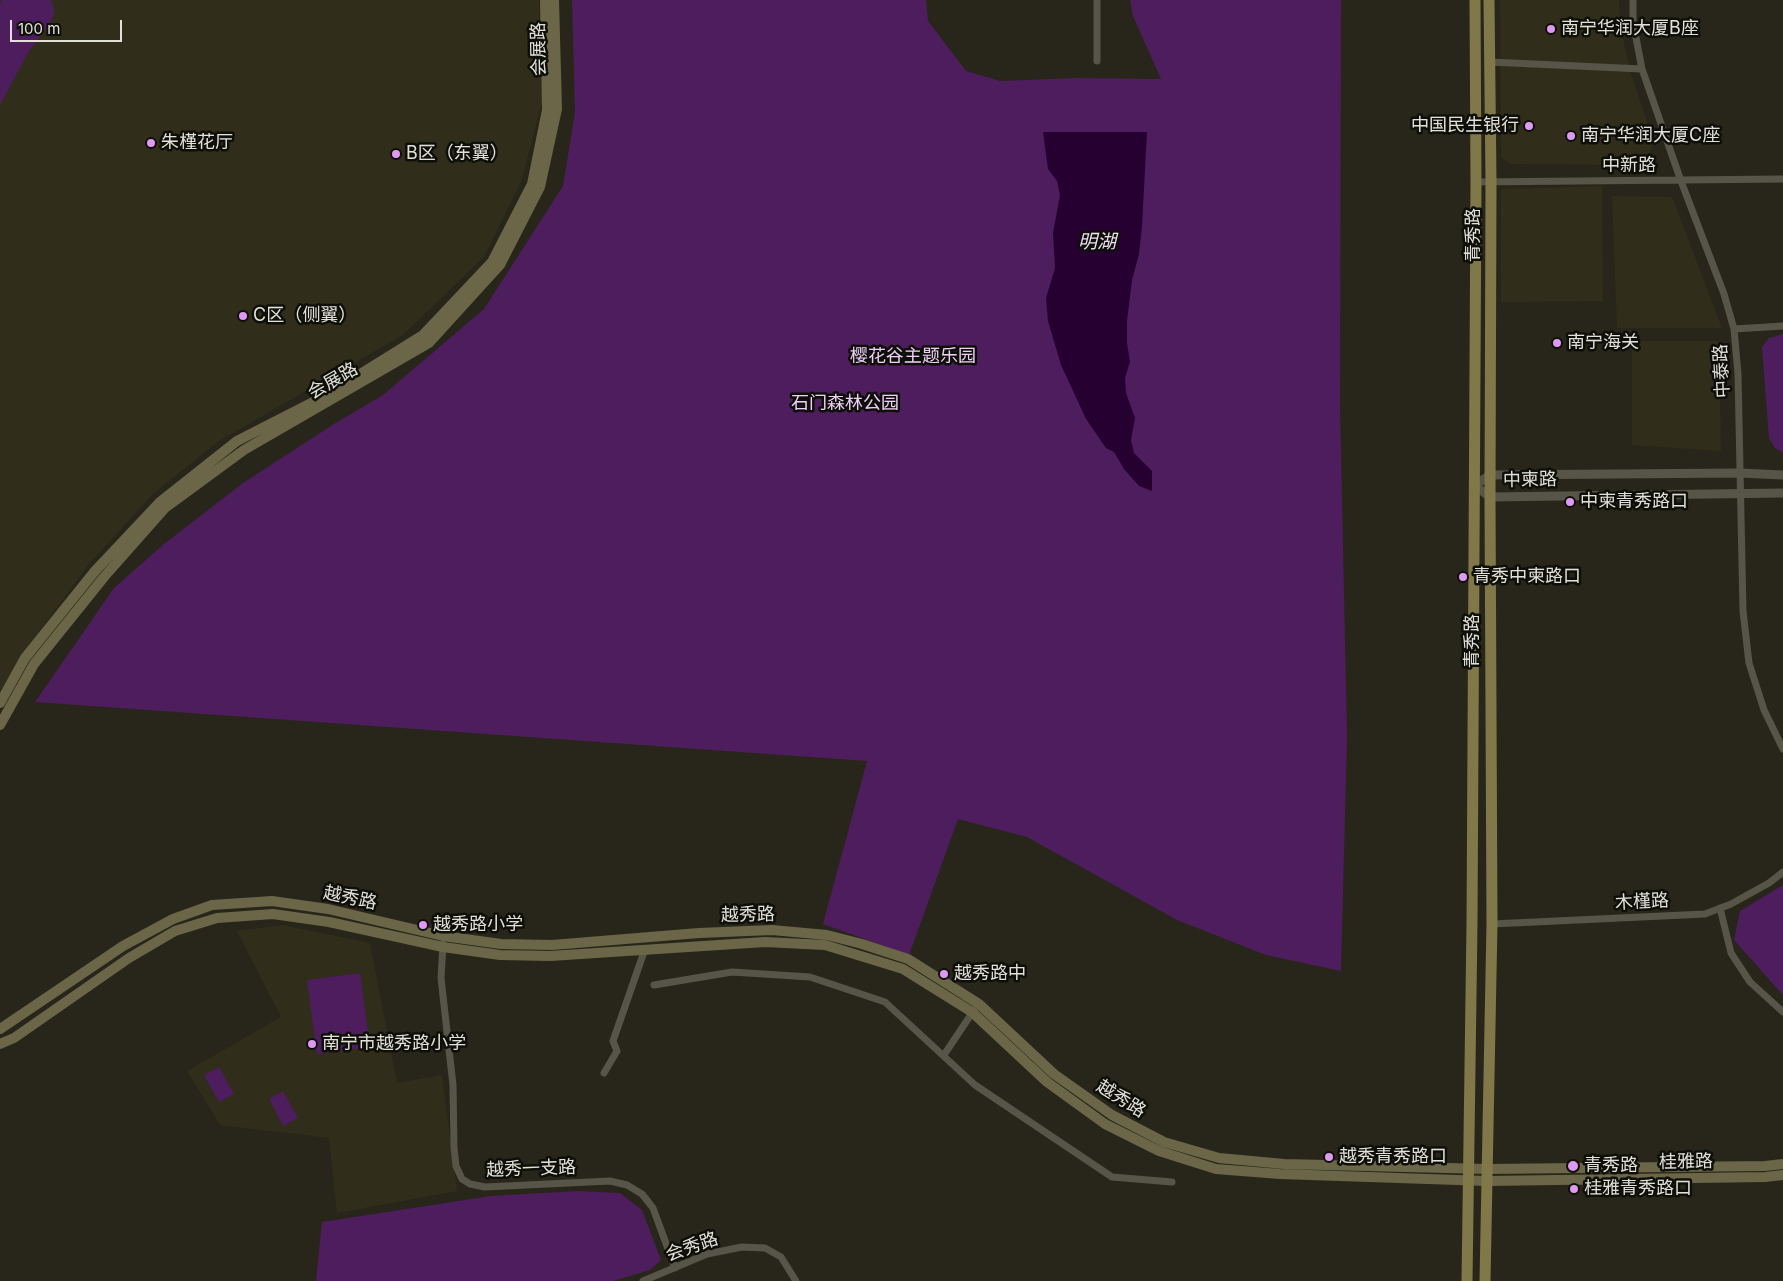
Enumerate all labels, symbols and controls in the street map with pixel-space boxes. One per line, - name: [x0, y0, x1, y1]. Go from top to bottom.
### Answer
- scale bar: [12, 10, 125, 42]
- place label: 南宁华润大厦B座: [1561, 18, 1699, 40]
- text: 100 m: [18, 19, 60, 38]
- street label: 会展路: [528, 22, 550, 76]
- marker: 南宁华润大厦B座: [1545, 23, 1557, 35]
- place label: 中国民生银行: [1411, 115, 1519, 137]
- marker: 中国民生银行: [1523, 120, 1535, 132]
- place label: 南宁华润大厦C座: [1581, 125, 1720, 147]
- marker: 南宁华润大厦C座: [1565, 130, 1577, 142]
- place label: 朱槿花厅: [161, 132, 233, 154]
- marker: 朱槿花厅: [145, 137, 157, 149]
- place label: B区（东翼）: [406, 143, 508, 165]
- marker: B区（东翼）: [390, 148, 402, 160]
- street label: 中新路: [1602, 155, 1656, 177]
- street label: 青秀路: [1463, 208, 1485, 262]
- water label: 明湖: [1078, 231, 1116, 253]
- place label: C区（侧翼）: [253, 305, 356, 327]
- marker: C区（侧翼）: [237, 310, 249, 322]
- place label: 南宁海关: [1567, 332, 1639, 354]
- marker: 南宁海关: [1551, 337, 1563, 349]
- street label: 中泰路: [1710, 343, 1734, 399]
- park label: 樱花谷主题乐园: [850, 346, 976, 368]
- street label: 会展路: [304, 358, 362, 404]
- park label: 石门森林公园: [791, 393, 899, 415]
- street label: 中柬路: [1503, 469, 1557, 491]
- place label: 中柬青秀路口: [1580, 491, 1688, 513]
- marker: 中柬青秀路口: [1564, 496, 1576, 508]
- place label: 青秀中柬路口: [1473, 566, 1581, 588]
- marker: 青秀中柬路口: [1457, 571, 1469, 583]
- street label: 青秀路: [1462, 614, 1484, 668]
- street label: 越秀路: [321, 882, 379, 914]
- street label: 木槿路: [1614, 890, 1670, 914]
- street label: 越秀路: [721, 904, 775, 926]
- place label: 越秀路小学: [433, 914, 523, 936]
- marker: 越秀路小学: [417, 919, 429, 931]
- place label: 越秀路中: [954, 963, 1026, 985]
- marker: 越秀路中: [938, 968, 950, 980]
- place label: 南宁市越秀路小学: [322, 1033, 466, 1055]
- marker: 南宁市越秀路小学: [306, 1038, 318, 1050]
- street label: 越秀路: [1092, 1076, 1150, 1122]
- place label: 越秀青秀路口: [1339, 1146, 1447, 1168]
- marker: 越秀青秀路口: [1323, 1151, 1335, 1163]
- street label: 桂雅路: [1659, 1151, 1713, 1173]
- place label: 青秀路: [1584, 1155, 1638, 1177]
- street label: 越秀一支路: [486, 1157, 576, 1181]
- marker: 青秀路: [1566, 1159, 1580, 1173]
- place label: 桂雅青秀路口: [1584, 1178, 1692, 1200]
- marker: 桂雅青秀路口: [1568, 1183, 1580, 1195]
- street label: 会秀路: [663, 1228, 721, 1266]

